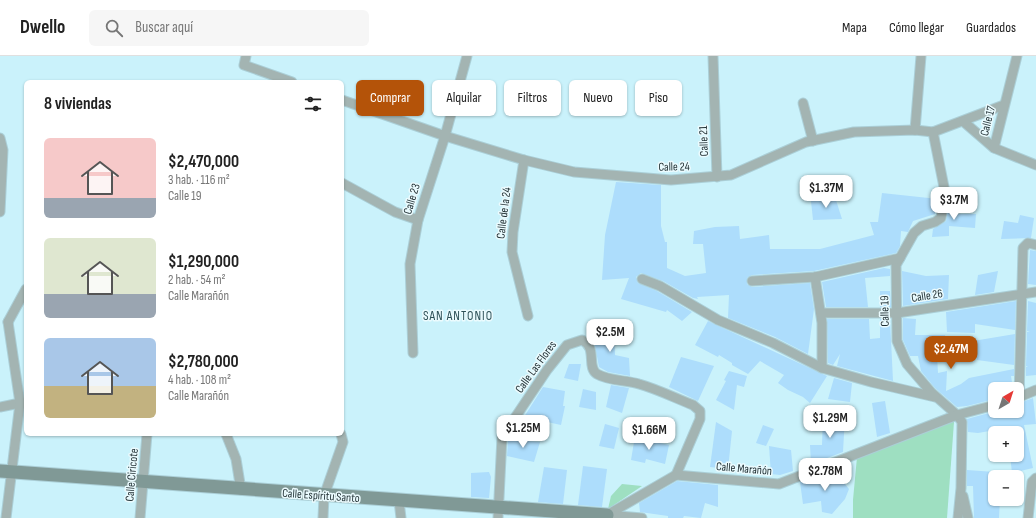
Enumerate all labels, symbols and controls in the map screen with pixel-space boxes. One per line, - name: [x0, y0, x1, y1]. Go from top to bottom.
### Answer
- search box: [89, 10, 369, 46]
- text: Dwello: [20, 16, 65, 39]
- icon: search: [103, 17, 125, 39]
- text: Buscar aquí: [135, 18, 193, 37]
- text: Mapa: [842, 19, 867, 36]
- text: Cómo llegar: [889, 19, 944, 36]
- text: Guardados: [966, 19, 1016, 36]
- chip: Comprar: [356, 80, 424, 116]
- chip: Alquilar: [432, 80, 496, 116]
- chip: Filtros: [504, 80, 561, 116]
- chip: Nuevo: [569, 80, 627, 116]
- chip: Piso: [635, 80, 682, 116]
- icon: filters: [302, 93, 324, 115]
- text: 8 viviendas: [44, 94, 112, 114]
- street label: Calle 17: [977, 104, 999, 138]
- street label: Calle 21: [696, 125, 712, 157]
- text: $2,470,000: [168, 152, 239, 172]
- icon: home: [76, 154, 124, 202]
- street label: Calle 24: [658, 159, 690, 175]
- text: 3 hab. · 116 m²: [168, 172, 230, 188]
- pin: $1.37M: [793, 175, 859, 209]
- text: $1.37M: [809, 180, 843, 196]
- street label: Calle 23: [400, 182, 424, 216]
- street label: Calle de la 24: [493, 186, 515, 240]
- pin: $3.7M: [926, 187, 982, 221]
- text: Calle 19: [168, 188, 202, 204]
- text: $3.7M: [940, 192, 968, 208]
- text: $1,290,000: [168, 252, 239, 272]
- icon: home: [76, 254, 124, 302]
- text: 2 hab. · 54 m²: [168, 272, 226, 288]
- street label: Calle 26: [910, 286, 944, 306]
- text: Calle Marañón: [168, 288, 229, 304]
- street label: Calle 19: [877, 295, 893, 327]
- district label: SAN ANTONIO: [423, 308, 493, 324]
- pin: $2.5M: [582, 319, 638, 353]
- text: $2.5M: [595, 324, 625, 340]
- pin: $2.47M: [918, 336, 984, 370]
- street label: Calle Las Flores: [512, 338, 560, 396]
- text: $2.47M: [933, 341, 969, 357]
- text: $2,780,000: [168, 352, 239, 372]
- icon: home: [76, 354, 124, 402]
- text: 4 hab. · 108 m²: [168, 372, 231, 388]
- north arrow: [988, 382, 1024, 418]
- map controls: [988, 382, 1024, 506]
- text: Calle Marañón: [168, 388, 229, 404]
- pin: $1.29M: [797, 405, 863, 439]
- text: $1.29M: [812, 410, 848, 426]
- pin: $1.25M: [490, 415, 556, 449]
- pin: $1.66M: [616, 417, 682, 451]
- text: $1.25M: [506, 420, 540, 436]
- text: $1.66M: [631, 422, 667, 438]
- button: +: [988, 426, 1024, 462]
- street label: Calle Ciricote: [122, 448, 142, 502]
- pin: $2.78M: [792, 458, 858, 492]
- street label: Calle Marañón: [715, 459, 773, 479]
- text: $2.78M: [808, 463, 842, 479]
- button: −: [988, 470, 1024, 506]
- street label: Calle Espíritu Santo: [282, 486, 360, 506]

